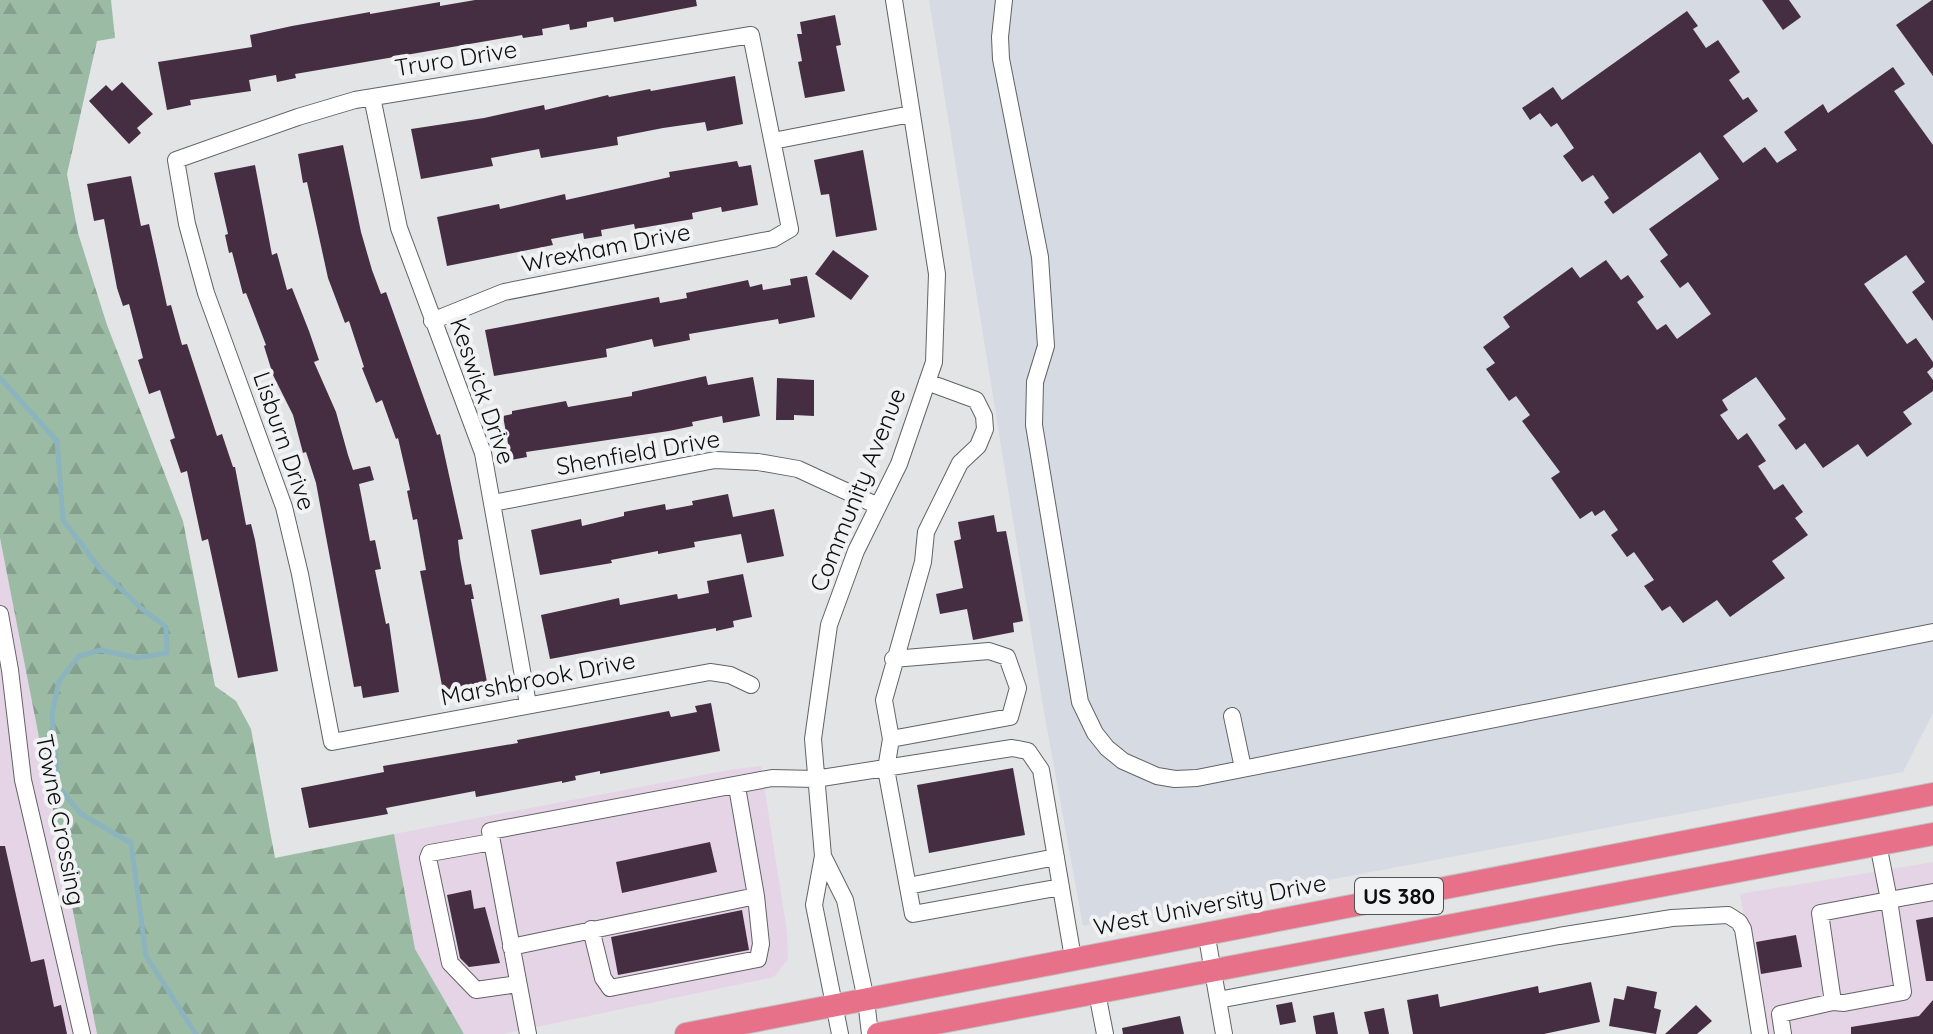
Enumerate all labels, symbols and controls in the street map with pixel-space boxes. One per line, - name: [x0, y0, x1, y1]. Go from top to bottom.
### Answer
- street label: Truro Drive: [393, 34, 519, 82]
- street label: Wrexham Drive: [519, 216, 693, 278]
- street label: Keswick Drive: [444, 313, 522, 468]
- street label: Lisburn Drive: [247, 367, 323, 514]
- street label: Community Avenue: [803, 383, 912, 596]
- street label: Shenfield Drive: [553, 423, 722, 481]
- street label: Marshbrook Drive: [438, 644, 638, 712]
- street label: Towne Crossing: [30, 732, 92, 908]
- street label: West University Drive: [1091, 867, 1329, 941]
- road number: US 380: [1355, 878, 1443, 914]

